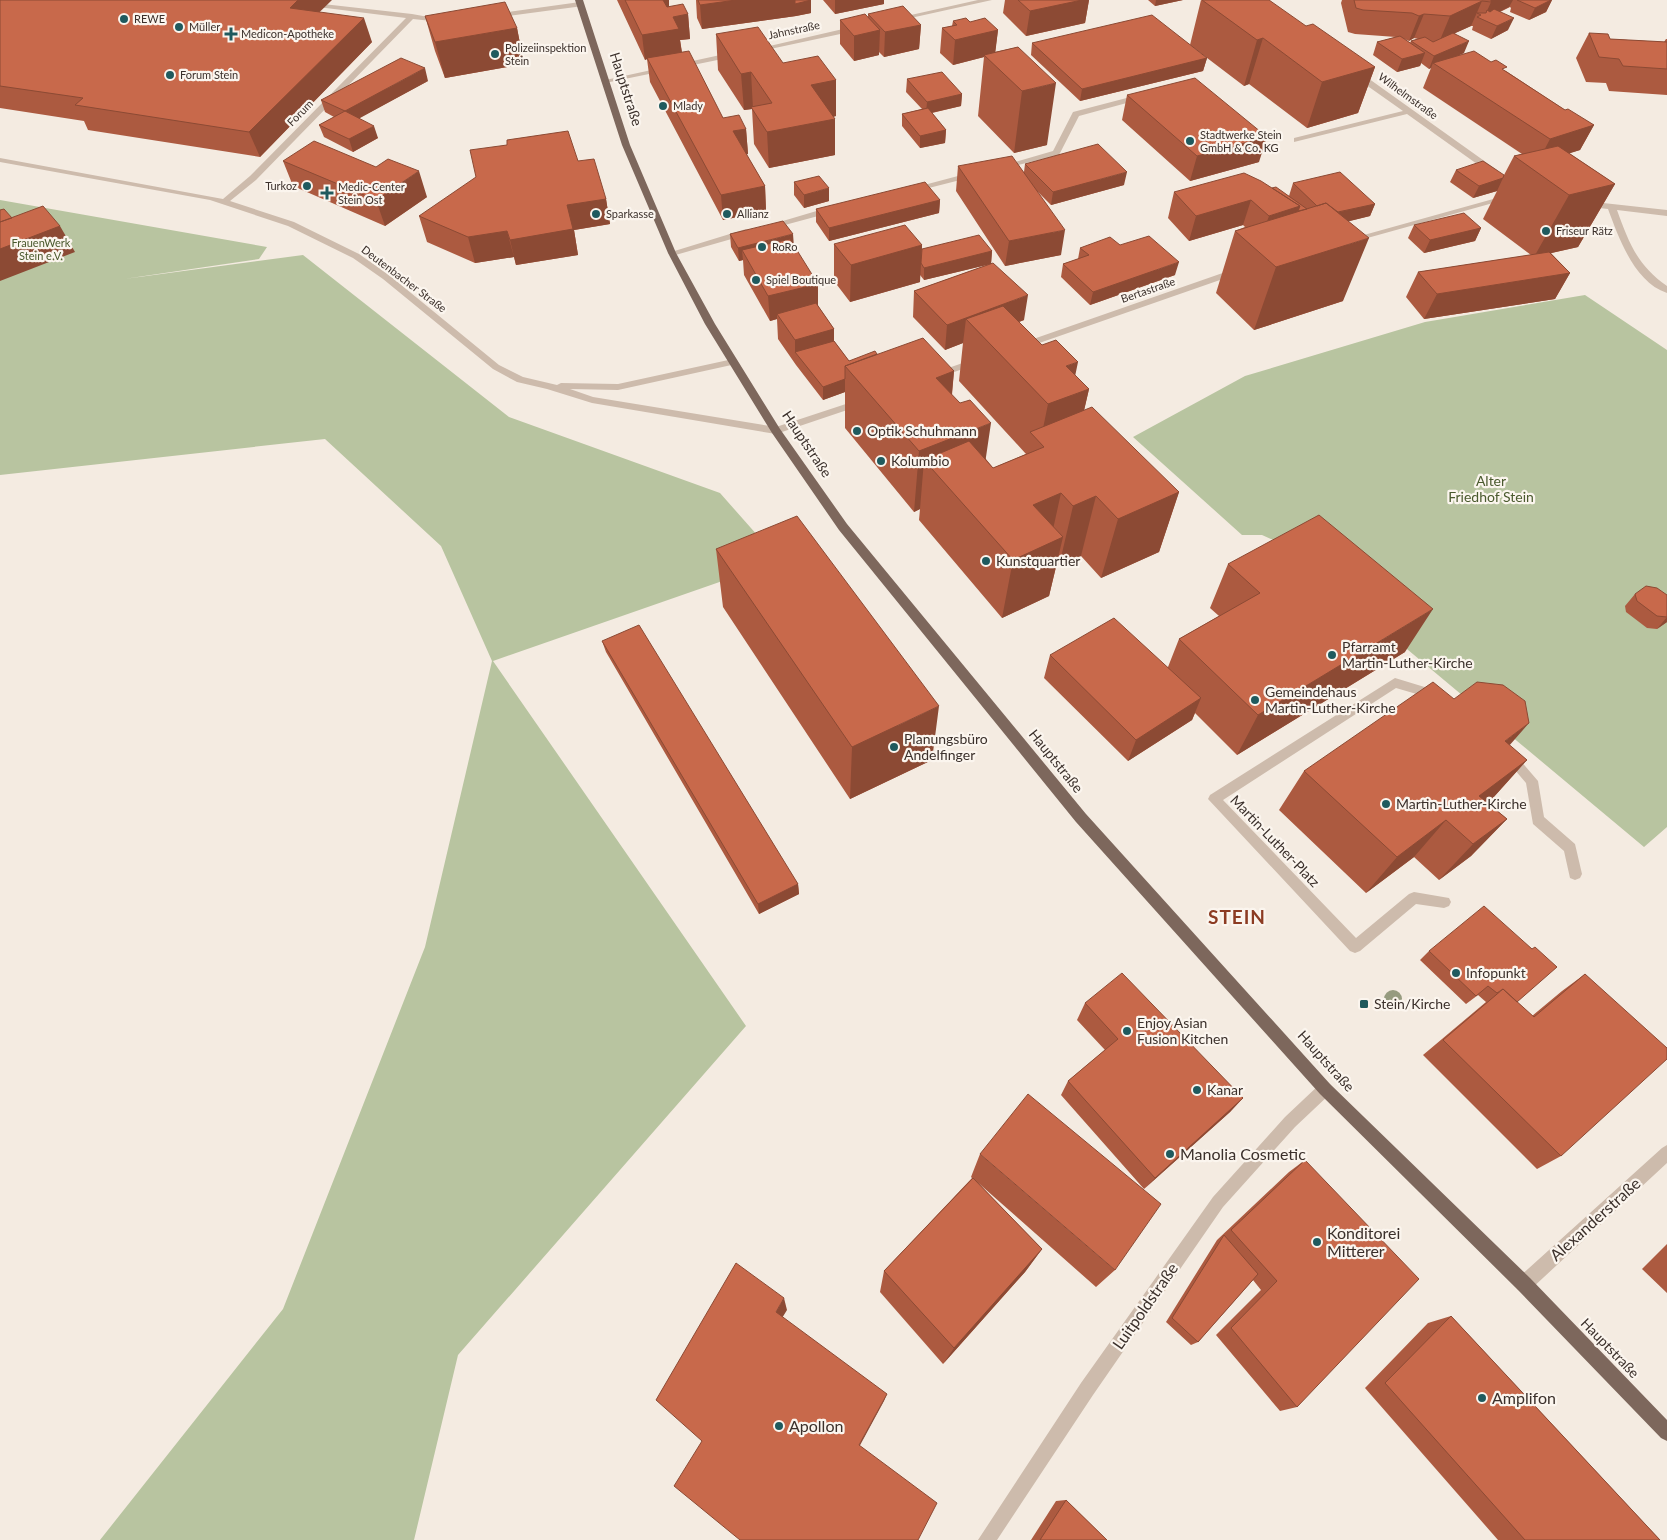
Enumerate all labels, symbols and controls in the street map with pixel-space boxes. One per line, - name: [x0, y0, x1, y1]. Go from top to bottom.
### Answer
- place label: REWE: [134, 12, 165, 25]
- marker: REWE: [118, 13, 130, 25]
- street label: Jahnstraße: [767, 18, 821, 41]
- place label: Müller: [189, 20, 220, 33]
- marker: Müller: [173, 21, 185, 33]
- place label: Medicon-Apotheke: [241, 27, 334, 40]
- marker: Medicon-Apotheke: [225, 28, 237, 40]
- place label: Polizeiinspektion Stein: [505, 41, 586, 67]
- marker: Polizeiinspektion Stein: [489, 48, 501, 60]
- street label: Hauptstraße: [607, 50, 646, 128]
- place label: Forum Stein: [180, 68, 238, 81]
- marker: Forum Stein: [164, 69, 176, 81]
- street label: Wilhelmstraße: [1376, 70, 1441, 122]
- street label: Forum: [284, 97, 315, 128]
- place label: Mlady: [673, 99, 703, 112]
- marker: Mlady: [657, 100, 669, 112]
- place label: Stadtwerke Stein GmbH & Co. KG: [1200, 128, 1282, 154]
- marker: Stadtwerke Stein GmbH & Co. KG: [1184, 135, 1196, 147]
- place label: Turkoz: [265, 179, 297, 192]
- marker: Turkoz: [301, 180, 313, 192]
- place label: Medic-Center Stein Ost: [338, 180, 405, 206]
- marker: Medic-Center Stein Ost: [320, 186, 334, 200]
- place label: Sparkasse: [606, 207, 654, 220]
- place label: Allianz: [737, 207, 769, 220]
- marker: Sparkasse: [590, 208, 602, 220]
- marker: Allianz: [721, 208, 733, 220]
- place label: Friseur Rätz: [1556, 224, 1613, 237]
- marker: Friseur Rätz: [1540, 225, 1552, 237]
- park label: FrauenWerk Stein e.V.: [12, 236, 71, 262]
- place label: RoRo: [772, 240, 797, 253]
- marker: RoRo: [756, 241, 768, 253]
- street label: Deutenbacher Straße: [359, 242, 449, 315]
- place label: Spiel Boutique: [766, 273, 836, 286]
- marker: Spiel Boutique: [750, 274, 762, 286]
- street label: Bertastraße: [1119, 274, 1177, 305]
- street label: Hauptstraße: [779, 407, 836, 480]
- place label: Optik Schuhmann: [867, 422, 977, 439]
- marker: Optik Schuhmann: [851, 425, 863, 437]
- place label: Kolumbio: [891, 452, 950, 469]
- marker: Kolumbio: [875, 455, 887, 467]
- park label: Alter Friedhof Stein: [1448, 472, 1534, 505]
- place label: Kunstquartier: [996, 552, 1080, 569]
- marker: Kunstquartier: [980, 555, 992, 567]
- place label: Pfarramt Martin-Luther-Kirche: [1342, 638, 1473, 671]
- marker: Pfarramt Martin-Luther-Kirche: [1326, 649, 1338, 661]
- place label: Gemeindehaus Martin-Luther-Kirche: [1265, 683, 1396, 716]
- marker: Gemeindehaus Martin-Luther-Kirche: [1249, 694, 1261, 706]
- street label: Hauptstraße: [1026, 726, 1087, 796]
- place label: Planungsbüro Andelfinger: [904, 730, 988, 763]
- marker: Planungsbüro Andelfinger: [888, 741, 900, 753]
- street label: Martin-Luther-Platz: [1227, 791, 1324, 890]
- place label: Martin-Luther-Kirche: [1396, 795, 1527, 812]
- marker: Martin-Luther-Kirche: [1380, 798, 1392, 810]
- district label: STEIN: [1208, 905, 1266, 928]
- place label: Infopunkt: [1466, 964, 1526, 981]
- marker: Infopunkt: [1450, 967, 1462, 979]
- place label: Stein/Kirche: [1374, 995, 1451, 1012]
- marker: Stein/Kirche: [1358, 998, 1370, 1010]
- place label: Enjoy Asian Fusion Kitchen: [1137, 1014, 1228, 1047]
- marker: Enjoy Asian Fusion Kitchen: [1121, 1025, 1133, 1037]
- street label: Hauptstraße: [1294, 1027, 1358, 1095]
- place label: Kanar: [1207, 1081, 1243, 1098]
- marker: Kanar: [1191, 1084, 1203, 1096]
- place label: Manolia Cosmetic: [1180, 1144, 1306, 1163]
- marker: Manolia Cosmetic: [1164, 1148, 1176, 1160]
- street label: Alexanderstraße: [1546, 1173, 1644, 1264]
- place label: Konditorei Mitterer: [1327, 1223, 1400, 1260]
- marker: Konditorei Mitterer: [1311, 1236, 1323, 1248]
- street label: Luitpoldstraße: [1108, 1259, 1181, 1353]
- street label: Hauptstraße: [1578, 1314, 1643, 1381]
- place label: Amplifon: [1492, 1388, 1556, 1407]
- marker: Amplifon: [1476, 1392, 1488, 1404]
- place label: Apollon: [789, 1416, 843, 1435]
- marker: Apollon: [773, 1420, 785, 1432]

